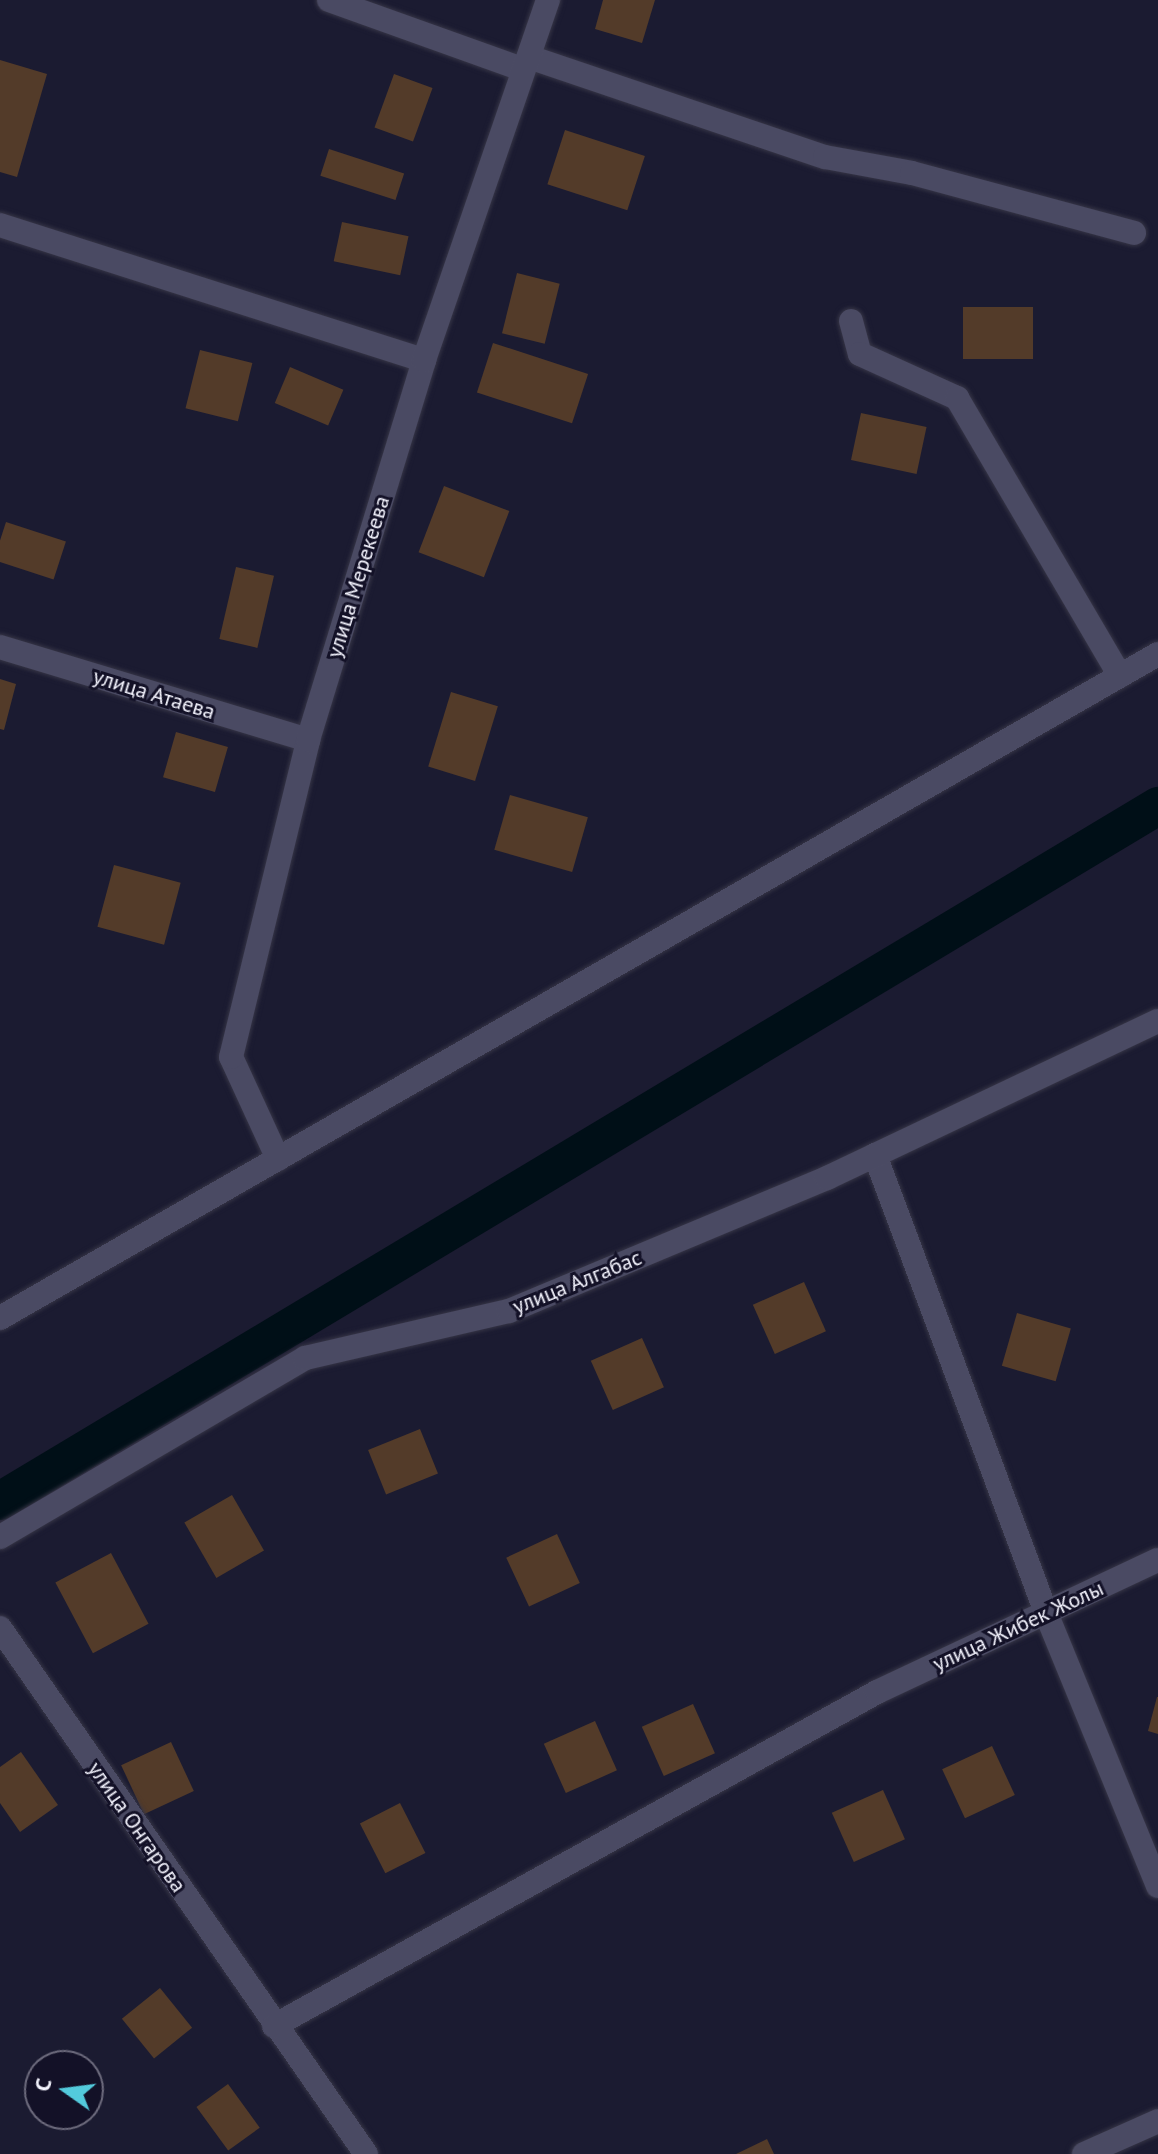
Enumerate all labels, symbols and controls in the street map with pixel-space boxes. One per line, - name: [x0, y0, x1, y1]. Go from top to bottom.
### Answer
- street label: улица Мерекеева: [321, 493, 395, 661]
- street label: улица Атаева: [89, 663, 219, 725]
- street label: улица Алгабас: [508, 1244, 646, 1320]
- street label: улица Жибек Жолы: [929, 1575, 1107, 1677]
- street label: улица Онгарова: [82, 1757, 192, 1897]
- north arrow: [24, 2050, 104, 2130]
- text: С: [28, 2075, 58, 2094]

